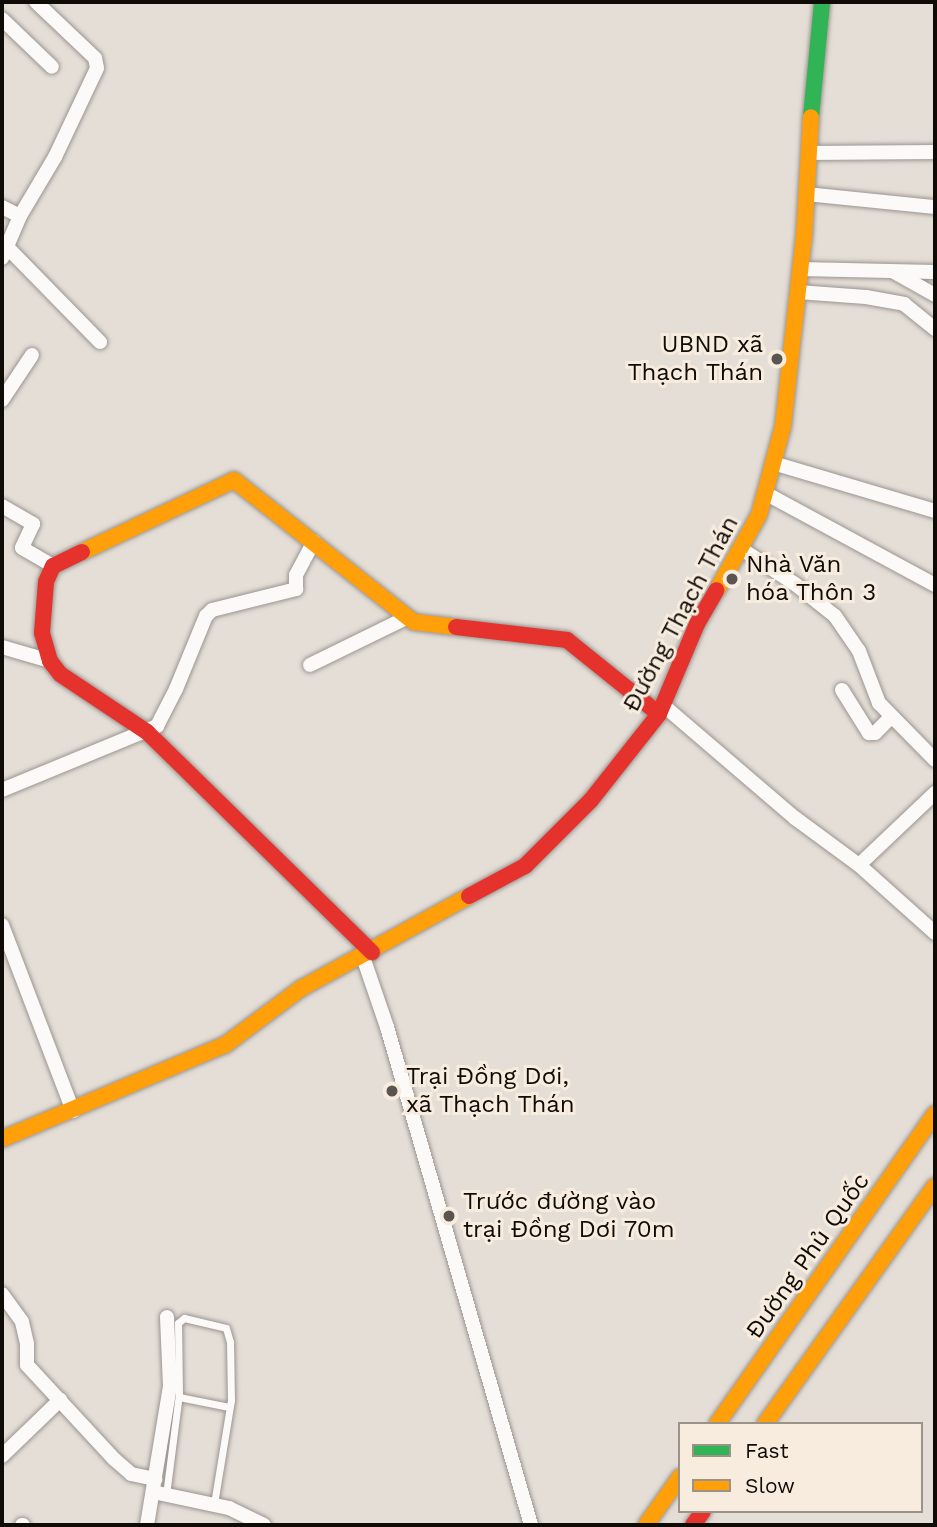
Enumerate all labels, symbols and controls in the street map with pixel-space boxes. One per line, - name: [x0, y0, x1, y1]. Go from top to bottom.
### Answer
- place label: UBND xã Thạch Thán: [627, 331, 763, 387]
- marker: UBND xã Thạch Thán: [769, 351, 785, 367]
- street label: Đường Thạch Thán: [617, 511, 745, 717]
- place label: Nhà Văn hóa Thôn 3: [746, 551, 877, 607]
- marker: Nhà Văn hóa Thôn 3: [724, 571, 740, 587]
- place label: Trại Đồng Dơi, xã Thạch Thán: [406, 1063, 577, 1119]
- marker: Trại Đồng Dơi, xã Thạch Thán: [384, 1083, 400, 1099]
- street label: Đường Phủ Quốc: [740, 1168, 876, 1344]
- place label: Trước đường vào trại Đồng Dơi 70m: [463, 1188, 676, 1244]
- marker: Trước đường vào trại Đồng Dơi 70m: [441, 1208, 457, 1224]
- legend: [678, 1422, 923, 1513]
- text: Fast: [745, 1438, 789, 1463]
- text: Slow: [745, 1473, 795, 1498]

